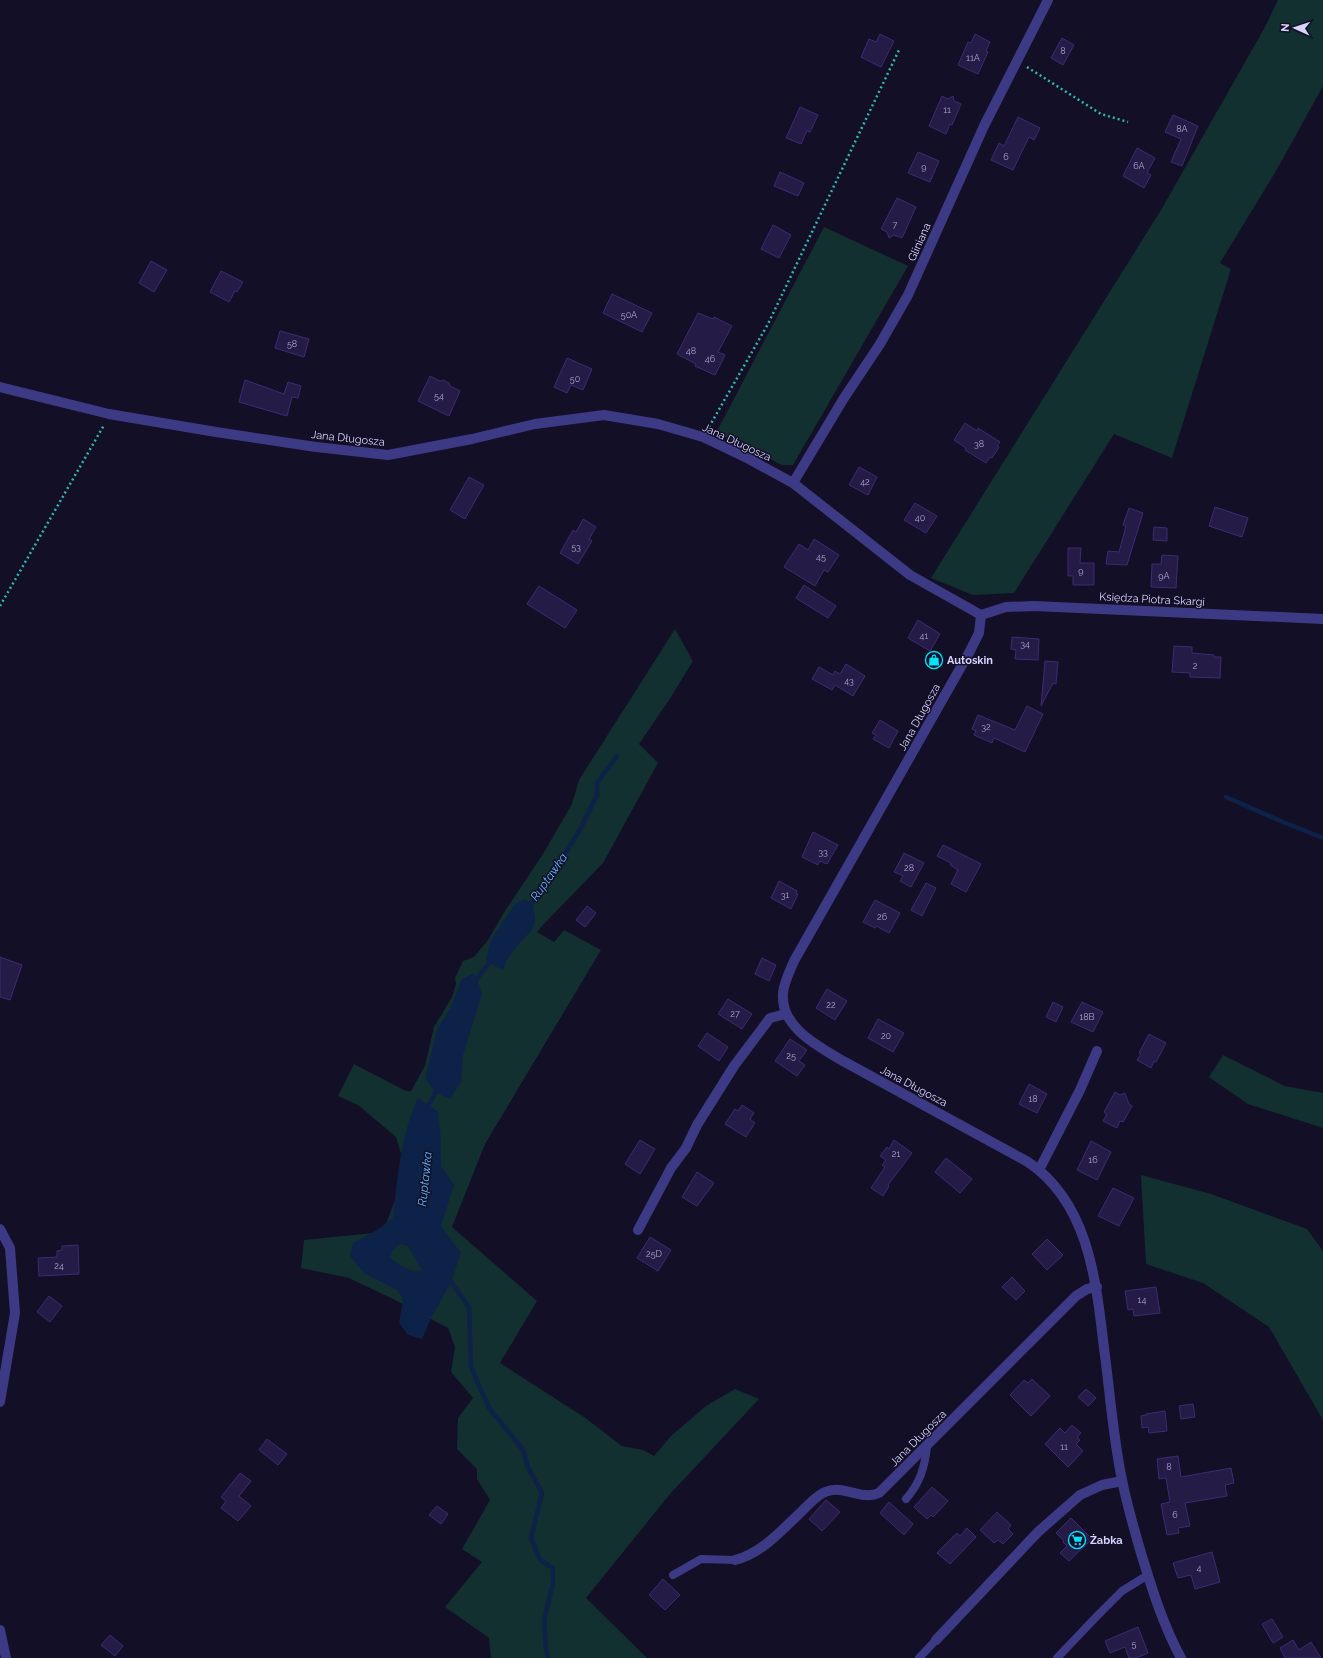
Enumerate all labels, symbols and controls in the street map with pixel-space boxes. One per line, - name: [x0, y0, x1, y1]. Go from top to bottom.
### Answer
- north arrow: [1275, 8, 1315, 48]
- text: N: [1279, 23, 1292, 32]
- house number: 8: [1060, 46, 1066, 56]
- house number: 11A: [966, 53, 980, 63]
- house number: 11: [943, 105, 951, 115]
- house number: 8A: [1176, 124, 1188, 134]
- house number: 6: [1003, 152, 1009, 162]
- house number: 6A: [1133, 161, 1145, 171]
- house number: 9: [921, 162, 927, 172]
- house number: 7: [893, 220, 898, 230]
- street label: Gliniana: [905, 221, 934, 263]
- house number: 50A: [621, 310, 637, 320]
- house number: 58: [287, 339, 297, 349]
- house number: 48: [686, 346, 696, 356]
- house number: 46: [705, 354, 716, 364]
- house number: 50: [570, 374, 581, 384]
- house number: 54: [434, 391, 444, 401]
- street label: Jana Długosza: [700, 421, 773, 464]
- street label: Jana Długosza: [310, 428, 385, 449]
- house number: 38: [974, 439, 984, 449]
- house number: 42: [860, 477, 870, 487]
- house number: 40: [915, 513, 926, 523]
- house number: 53: [571, 542, 581, 552]
- house number: 45: [816, 552, 826, 562]
- house number: 9: [1078, 566, 1084, 576]
- house number: 9A: [1158, 571, 1170, 581]
- street label: Księdza Piotra Skargi: [1099, 590, 1205, 609]
- house number: 41: [920, 631, 929, 641]
- house number: 34: [1020, 639, 1030, 649]
- shop icon: Autoskin: [924, 650, 944, 670]
- place label: Autoskin: [947, 654, 993, 667]
- house number: 2: [1193, 661, 1198, 671]
- house number: 43: [844, 676, 854, 686]
- street label: Jana Długosza: [896, 682, 943, 753]
- house number: 32: [981, 722, 991, 732]
- house number: 33: [818, 847, 828, 857]
- water label: Ruptawka: [528, 851, 570, 903]
- house number: 28: [904, 863, 914, 873]
- house number: 31: [781, 890, 789, 900]
- house number: 26: [877, 912, 888, 922]
- house number: 22: [826, 1000, 836, 1010]
- house number: 27: [730, 1009, 740, 1019]
- house number: 18B: [1079, 1012, 1095, 1022]
- house number: 20: [881, 1031, 892, 1041]
- house number: 25: [786, 1051, 796, 1061]
- street label: Jana Długosza: [878, 1063, 950, 1110]
- house number: 18: [1028, 1094, 1038, 1104]
- house number: 21: [892, 1149, 900, 1159]
- water label: Ruptawka: [415, 1151, 435, 1207]
- house number: 16: [1088, 1155, 1098, 1165]
- house number: 25D: [646, 1249, 663, 1259]
- house number: 24: [54, 1261, 64, 1271]
- house number: 14: [1138, 1295, 1146, 1305]
- street label: Jana Długosza: [888, 1408, 949, 1469]
- house number: 11: [1060, 1442, 1068, 1452]
- house number: 8: [1166, 1462, 1172, 1472]
- house number: 6: [1172, 1510, 1178, 1520]
- supermarket icon: Żabka: [1067, 1530, 1087, 1550]
- place label: Żabka: [1090, 1533, 1123, 1547]
- house number: 4: [1197, 1563, 1202, 1573]
- house number: 5: [1132, 1639, 1137, 1649]

